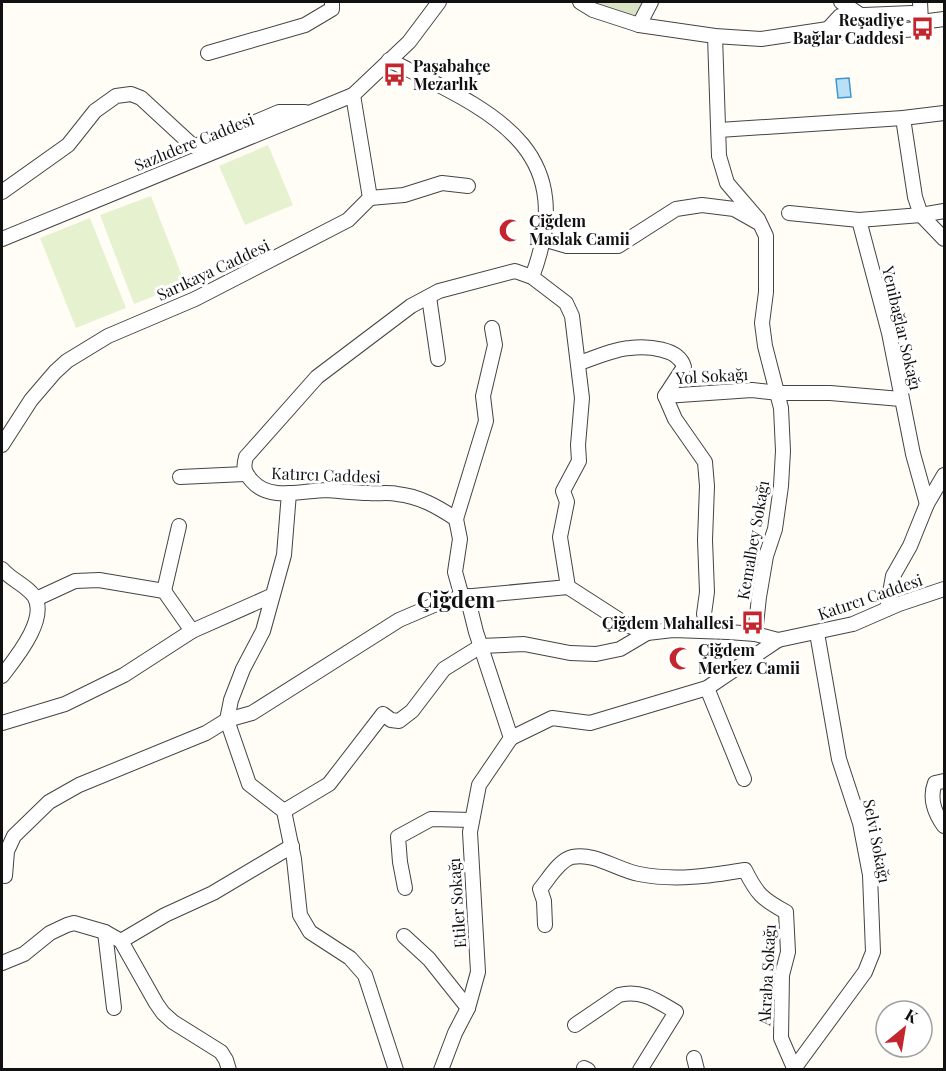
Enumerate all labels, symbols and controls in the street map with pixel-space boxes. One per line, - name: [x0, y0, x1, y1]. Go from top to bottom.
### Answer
- place label: Reşadiye Bağlar Caddesi: [793, 9, 904, 48]
- bus stop icon: Reşadiye Bağlar Caddesi: [909, 16, 935, 42]
- place label: Paşabahçe Mezarlık: [413, 55, 490, 94]
- bus stop icon: Paşabahçe Mezarlık: [382, 62, 408, 88]
- street label: Sazlıdere Caddesi: [131, 108, 257, 175]
- place label: Çiğdem Maslak Camii: [529, 210, 630, 249]
- mosque icon: Çiğdem Maslak Camii: [498, 217, 524, 243]
- street label: Sarıkaya Caddesi: [153, 234, 273, 305]
- street label: Yenibağlar Sokağı: [878, 263, 927, 392]
- street label: Yol Sokağı: [674, 363, 749, 388]
- street label: Katırcı Caddesi: [271, 462, 381, 487]
- street label: Kemalbey Sokağı: [732, 478, 773, 601]
- street label: Katırcı Caddesi: [815, 569, 925, 624]
- district label: Çiğdem: [417, 584, 495, 614]
- bus stop icon: Çiğdem Mahallesi: [739, 610, 765, 636]
- place label: Çiğdem Mahallesi: [602, 612, 734, 633]
- place label: Çiğdem Merkez Camii: [698, 639, 800, 678]
- mosque icon: Çiğdem Merkez Camii: [667, 646, 693, 672]
- street label: Selvi Sokağı: [859, 797, 896, 885]
- street label: Etiler Sokağı: [443, 857, 470, 949]
- street label: Akraba Sokağı: [753, 923, 780, 1027]
- north arrow: [874, 999, 934, 1059]
- text: K: [902, 1004, 922, 1028]

